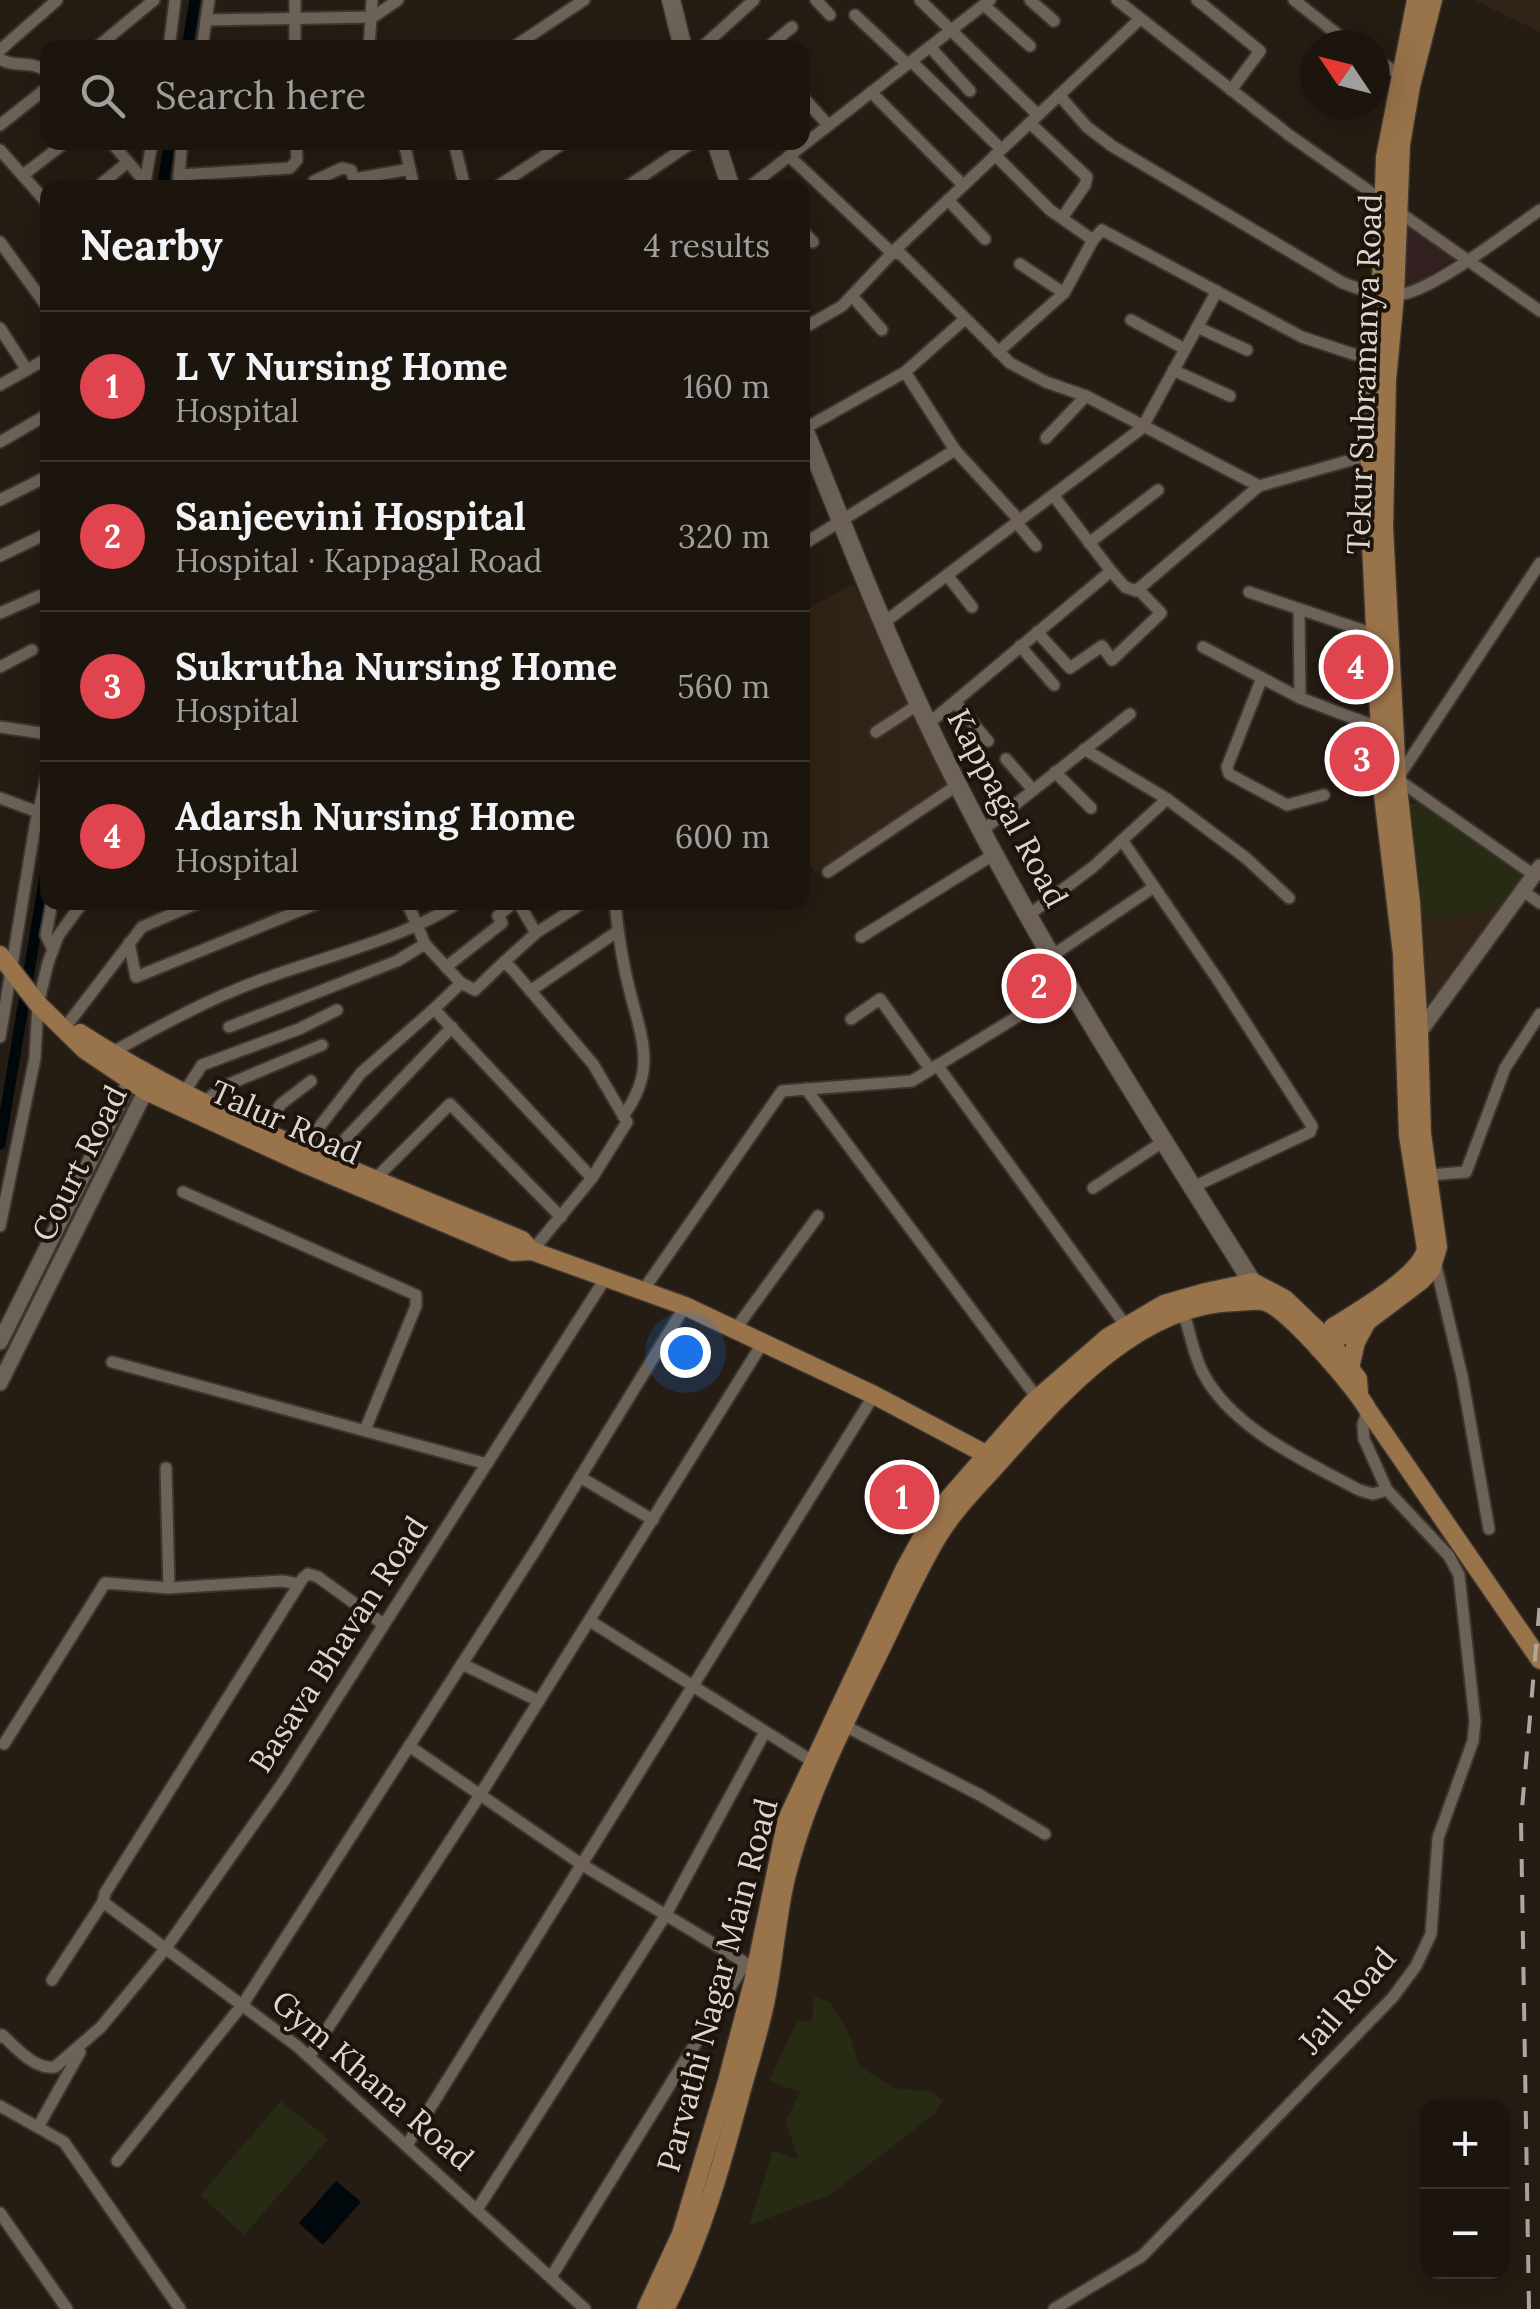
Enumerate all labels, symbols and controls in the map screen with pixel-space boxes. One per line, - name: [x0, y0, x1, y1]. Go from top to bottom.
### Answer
- north arrow: [1300, 30, 1390, 120]
- search box: [40, 40, 810, 150]
- icon: search: [75, 68, 130, 123]
- text: Search here: [155, 71, 366, 119]
- street label: Tekur Subramanya Road: [1337, 193, 1391, 555]
- text: Nearby: [80, 218, 223, 272]
- text: 4 results: [643, 225, 770, 266]
- text: L V Nursing Home: [175, 342, 508, 390]
- text: 1: [106, 366, 119, 407]
- text: 160 m: [683, 366, 770, 407]
- text: Hospital: [175, 390, 299, 431]
- text: Sanjeevini Hospital: [175, 492, 526, 540]
- text: 2: [104, 516, 121, 557]
- text: 320 m: [678, 516, 770, 557]
- text: Hospital · Kappagal Road: [175, 540, 543, 581]
- pin: 4: [1324, 630, 1388, 704]
- text: Sukrutha Nursing Home: [175, 642, 617, 690]
- text: 3: [104, 666, 121, 707]
- text: 560 m: [677, 666, 770, 707]
- text: Hospital: [175, 690, 299, 731]
- street label: Kappagal Road: [939, 702, 1077, 914]
- pin: 3: [1330, 722, 1394, 796]
- text: Adarsh Nursing Home: [175, 792, 575, 840]
- text: 4: [104, 816, 121, 857]
- text: 600 m: [675, 816, 770, 857]
- text: Hospital: [175, 840, 299, 881]
- pin: 2: [1006, 948, 1072, 1024]
- street label: Talur Road: [204, 1071, 368, 1173]
- street label: Court Road: [22, 1078, 136, 1248]
- your location: [660, 1327, 711, 1378]
- pin: 1: [870, 1460, 934, 1534]
- street label: Basava Bhavan Road: [240, 1508, 436, 1780]
- street label: Parvathi Nagar Main Road: [647, 1794, 787, 2176]
- street label: Jail Road: [1289, 1938, 1405, 2063]
- street label: Gym Khana Road: [264, 1981, 482, 2179]
- map controls: [1420, 2099, 1510, 2279]
- button: +: [1420, 2099, 1510, 2189]
- button: −: [1420, 2189, 1510, 2279]

